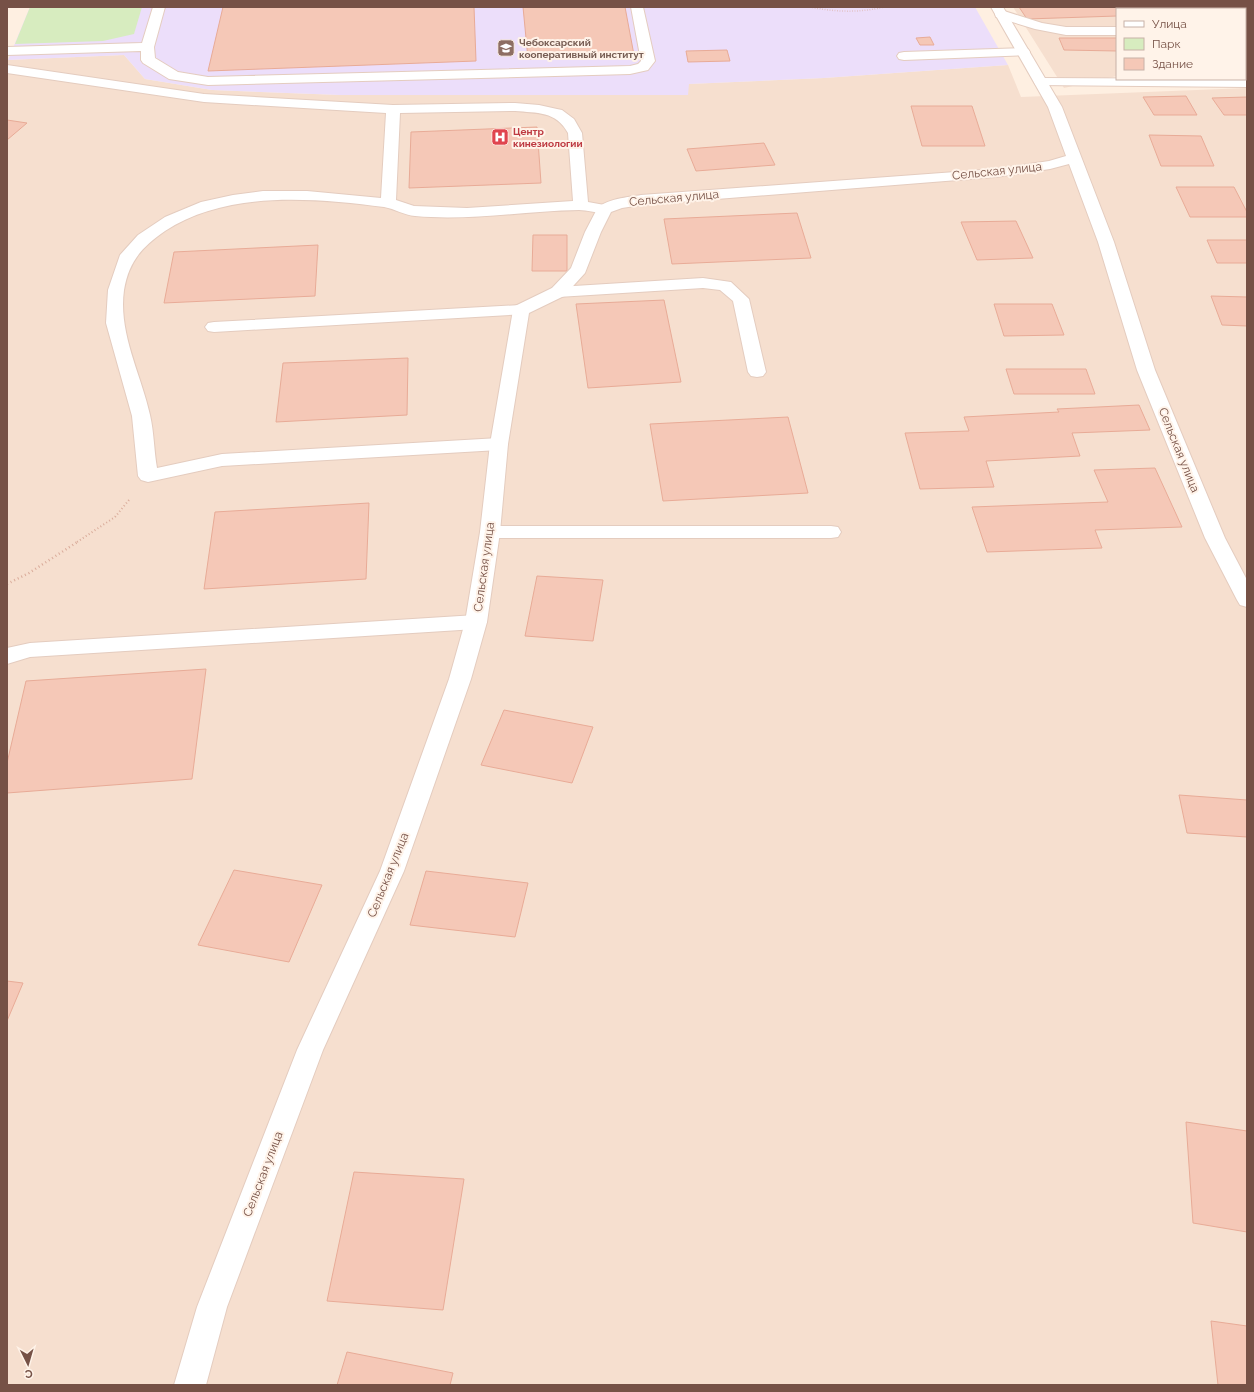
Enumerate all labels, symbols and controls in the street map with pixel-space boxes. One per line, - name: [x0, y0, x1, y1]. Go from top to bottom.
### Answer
- legend: [1116, 8, 1246, 80]
- text: Улица: [1152, 17, 1187, 31]
- place label: Чебоксарский кооперативный институт: [519, 37, 644, 60]
- text: Парк: [1152, 37, 1181, 51]
- school or university icon: Чебоксарский кооперативный институт: [496, 38, 516, 58]
- text: Здание: [1152, 57, 1193, 71]
- place label: Центр кинезиологии: [513, 126, 583, 149]
- hospital icon: Центр кинезиологии: [490, 127, 510, 147]
- street label: Сельская улица: [951, 159, 1043, 183]
- street label: Сельская улица: [628, 187, 720, 209]
- street label: Сельская улица: [1156, 406, 1202, 494]
- street label: Сельская улица: [471, 521, 497, 613]
- street label: Сельская улица: [365, 831, 411, 919]
- street label: Сельская улица: [240, 1129, 286, 1219]
- north arrow: [8, 1344, 48, 1384]
- text: С: [24, 1367, 33, 1380]

